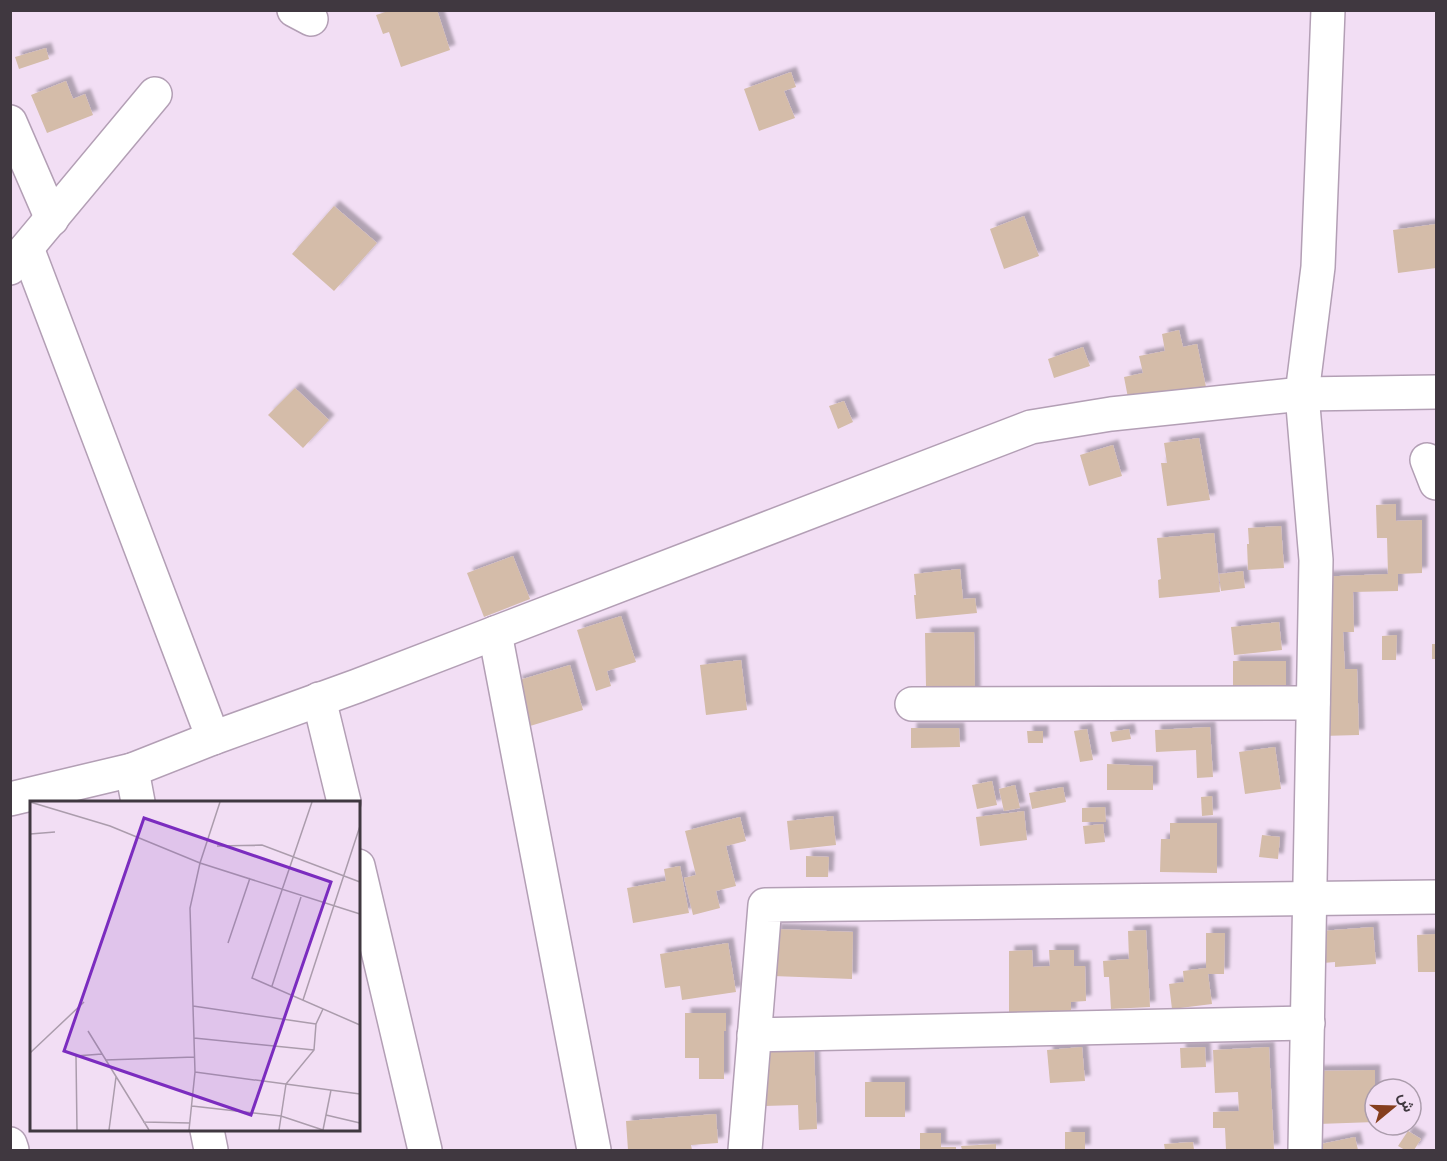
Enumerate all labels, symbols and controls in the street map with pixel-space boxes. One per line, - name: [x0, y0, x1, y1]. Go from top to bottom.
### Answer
- inset map: [30, 801, 360, 1131]
- north arrow: [1363, 1077, 1423, 1137]
- text: ش: [1395, 1091, 1417, 1114]

